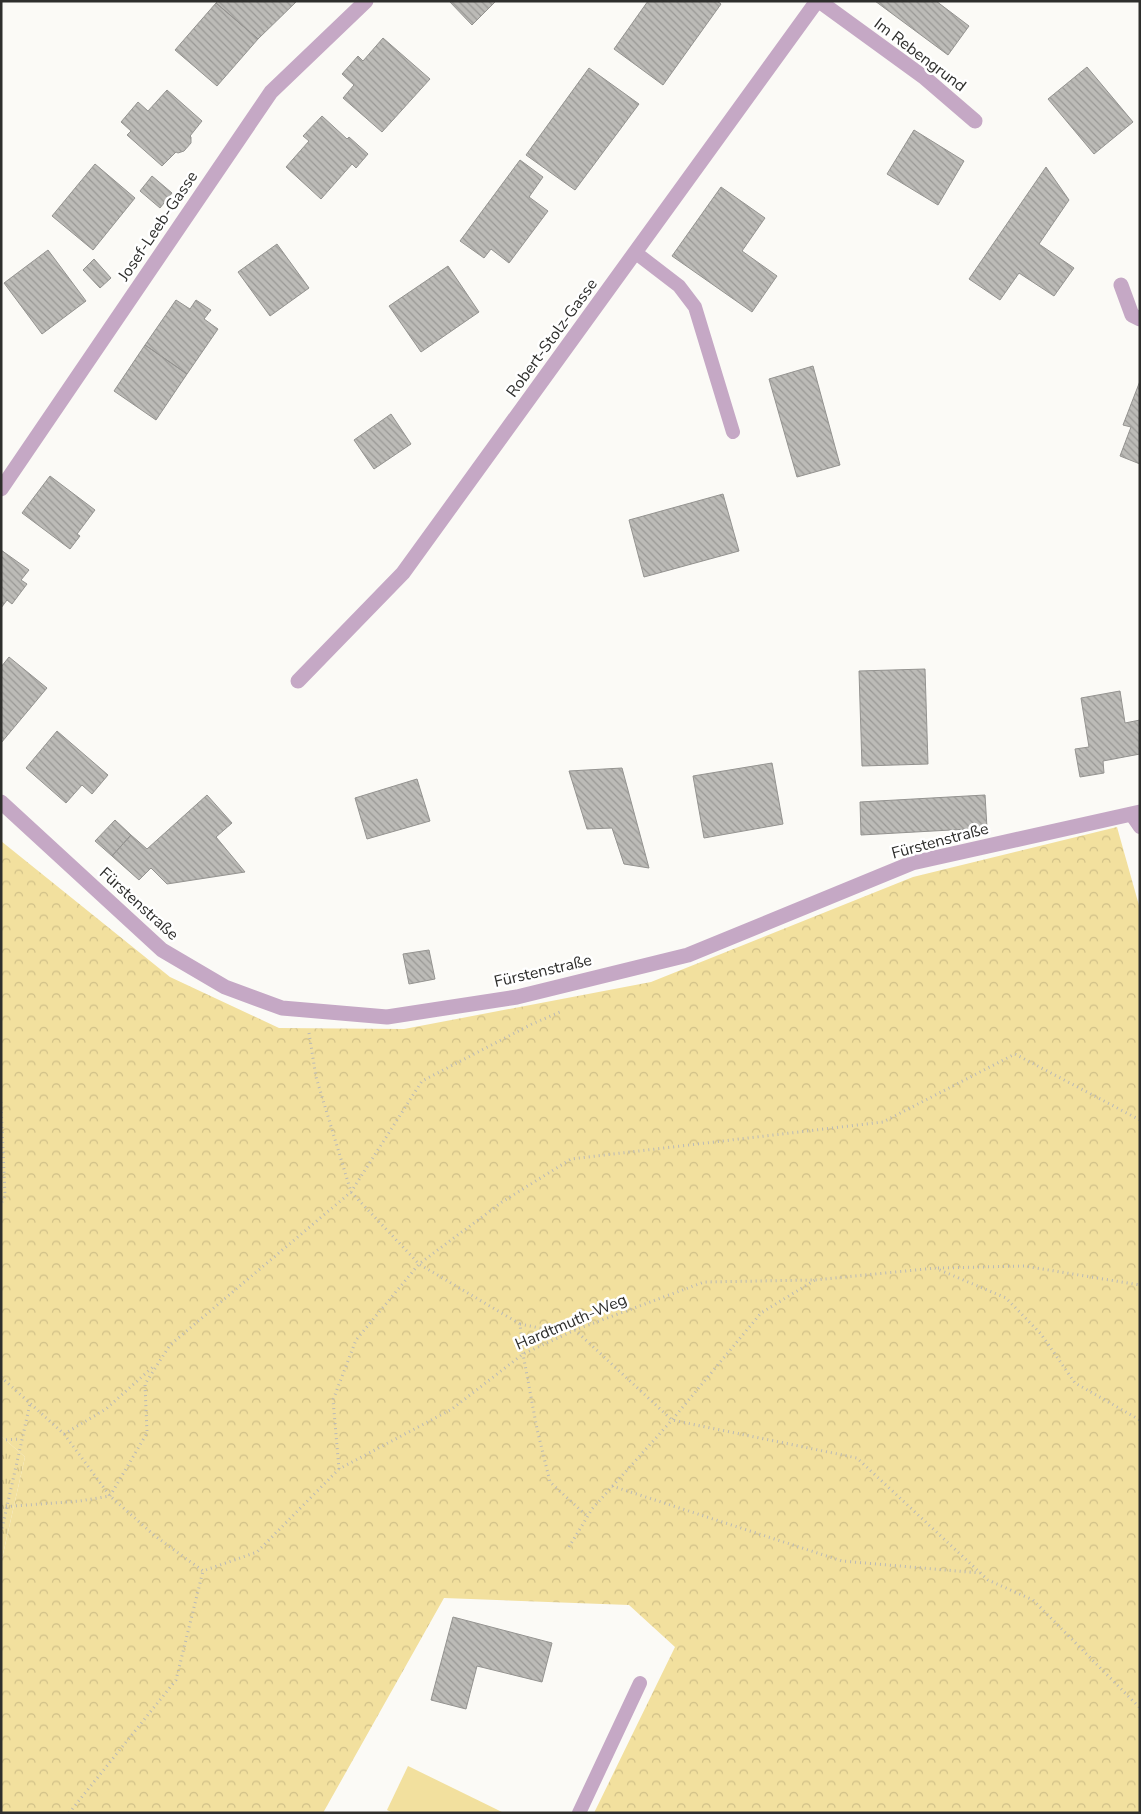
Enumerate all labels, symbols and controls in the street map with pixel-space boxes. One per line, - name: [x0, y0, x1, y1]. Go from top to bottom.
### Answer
- street label: Im Rebengrund: [869, 13, 971, 97]
- street label: Josef-Leeb-Gasse: [112, 167, 203, 286]
- street label: Robert-Stolz-Gasse: [501, 274, 603, 402]
- street label: Fürstenstraße: [889, 817, 991, 865]
- street label: Fürstenstraße: [95, 862, 183, 946]
- street label: Fürstenstraße: [492, 949, 594, 993]
- street label: Hardtmuth-Weg: [512, 1289, 630, 1355]

